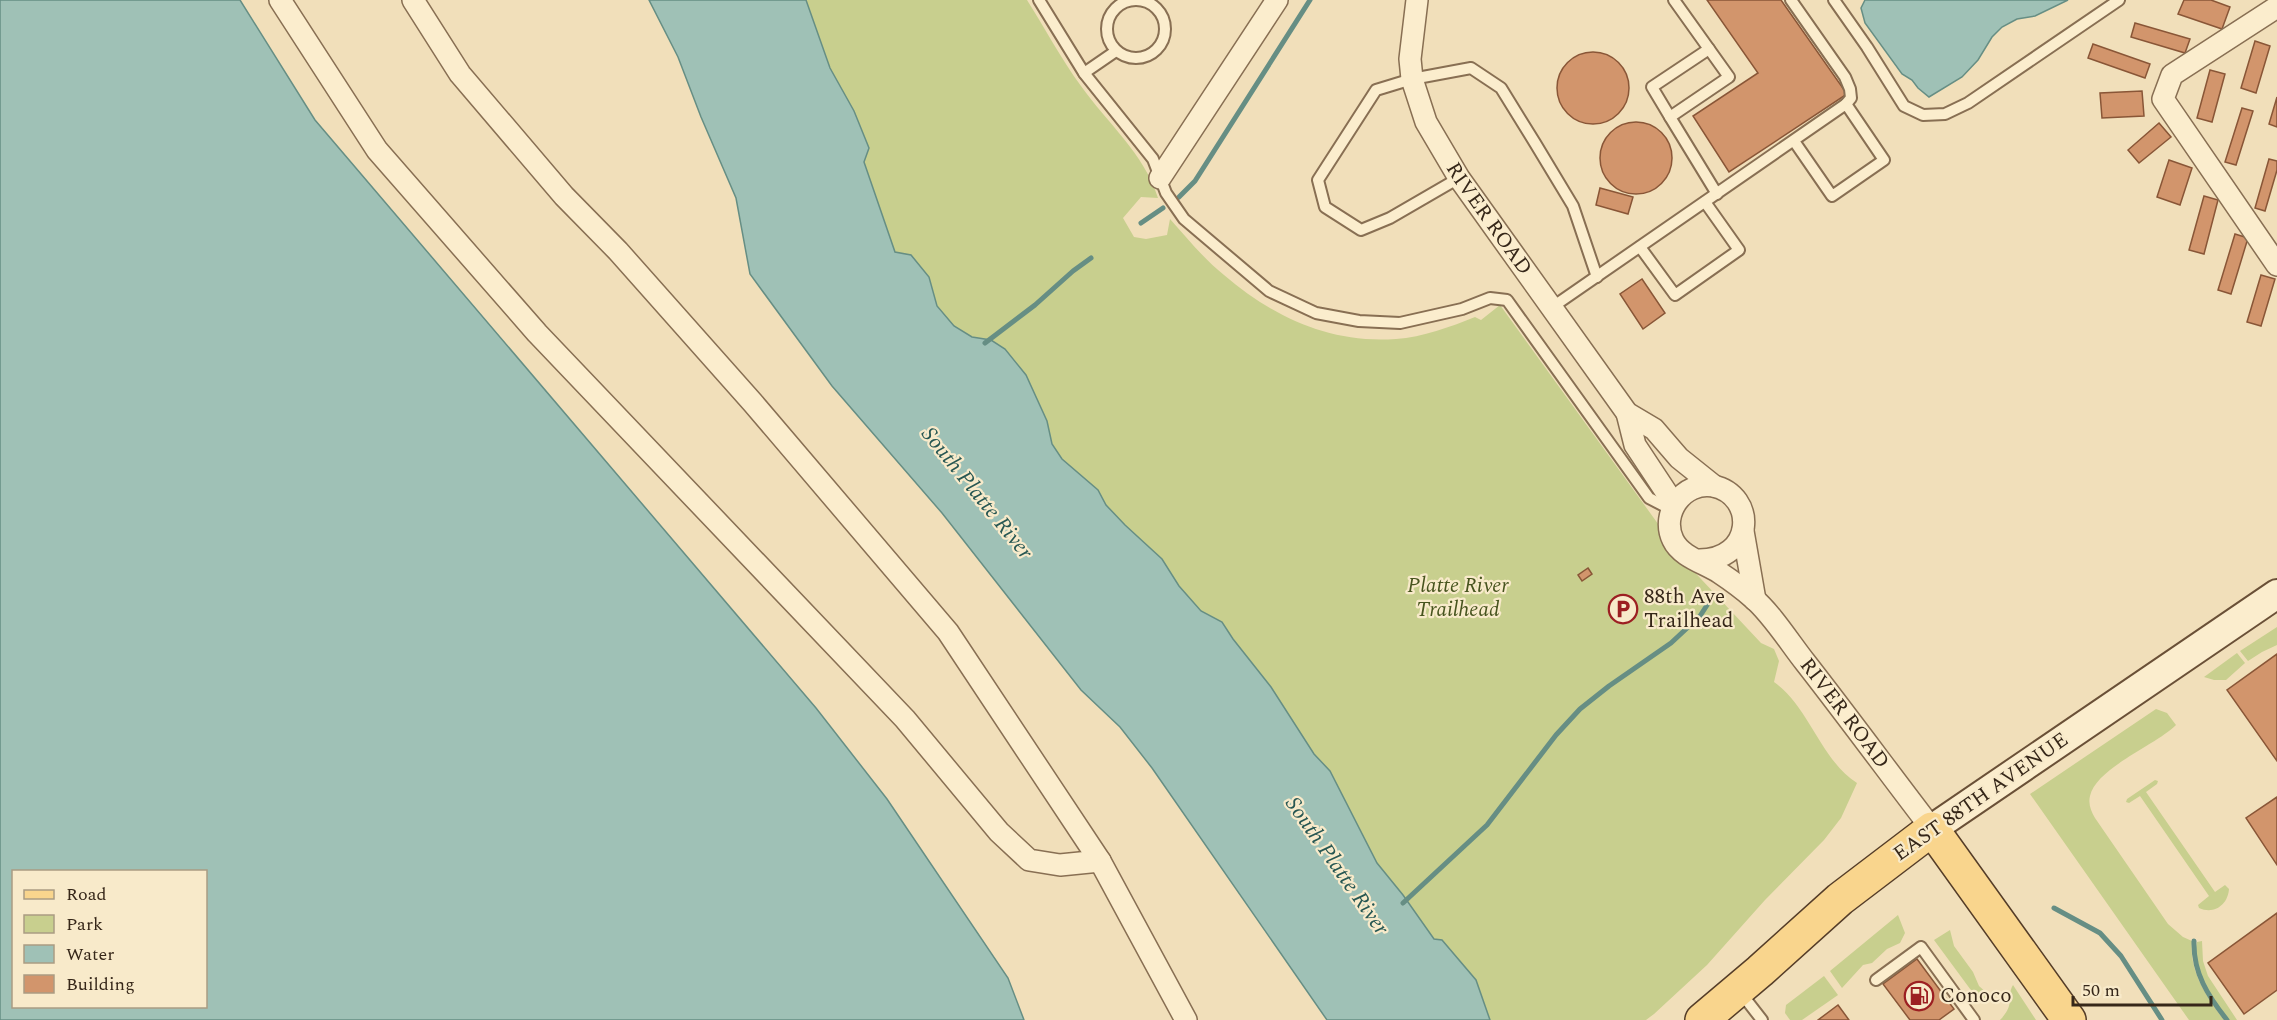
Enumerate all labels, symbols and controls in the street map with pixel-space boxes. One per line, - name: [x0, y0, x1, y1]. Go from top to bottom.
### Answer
- street label: RIVER ROAD: [1437, 156, 1540, 282]
- water label: South Platte River: [913, 419, 1041, 567]
- park label: Platte River Trailhead: [1407, 570, 1509, 626]
- place label: 88th Ave Trailhead: [1644, 581, 1734, 637]
- parking icon: 88th Ave Trailhead: [1607, 593, 1639, 625]
- street label: RIVER ROAD: [1791, 651, 1897, 776]
- street label: EAST 88TH AVENUE: [1887, 724, 2075, 870]
- water label: South Platte River: [1277, 790, 1397, 942]
- legend: [12, 870, 207, 1008]
- text: Road: [66, 881, 107, 908]
- text: Park: [66, 911, 103, 938]
- text: Water: [66, 941, 114, 968]
- scale bar: [2073, 969, 2211, 1007]
- text: Building: [66, 971, 135, 998]
- text: 50 m: [2082, 977, 2120, 1004]
- fuel station icon: Conoco: [1903, 980, 1935, 1012]
- place label: Conoco: [1940, 980, 2012, 1012]

